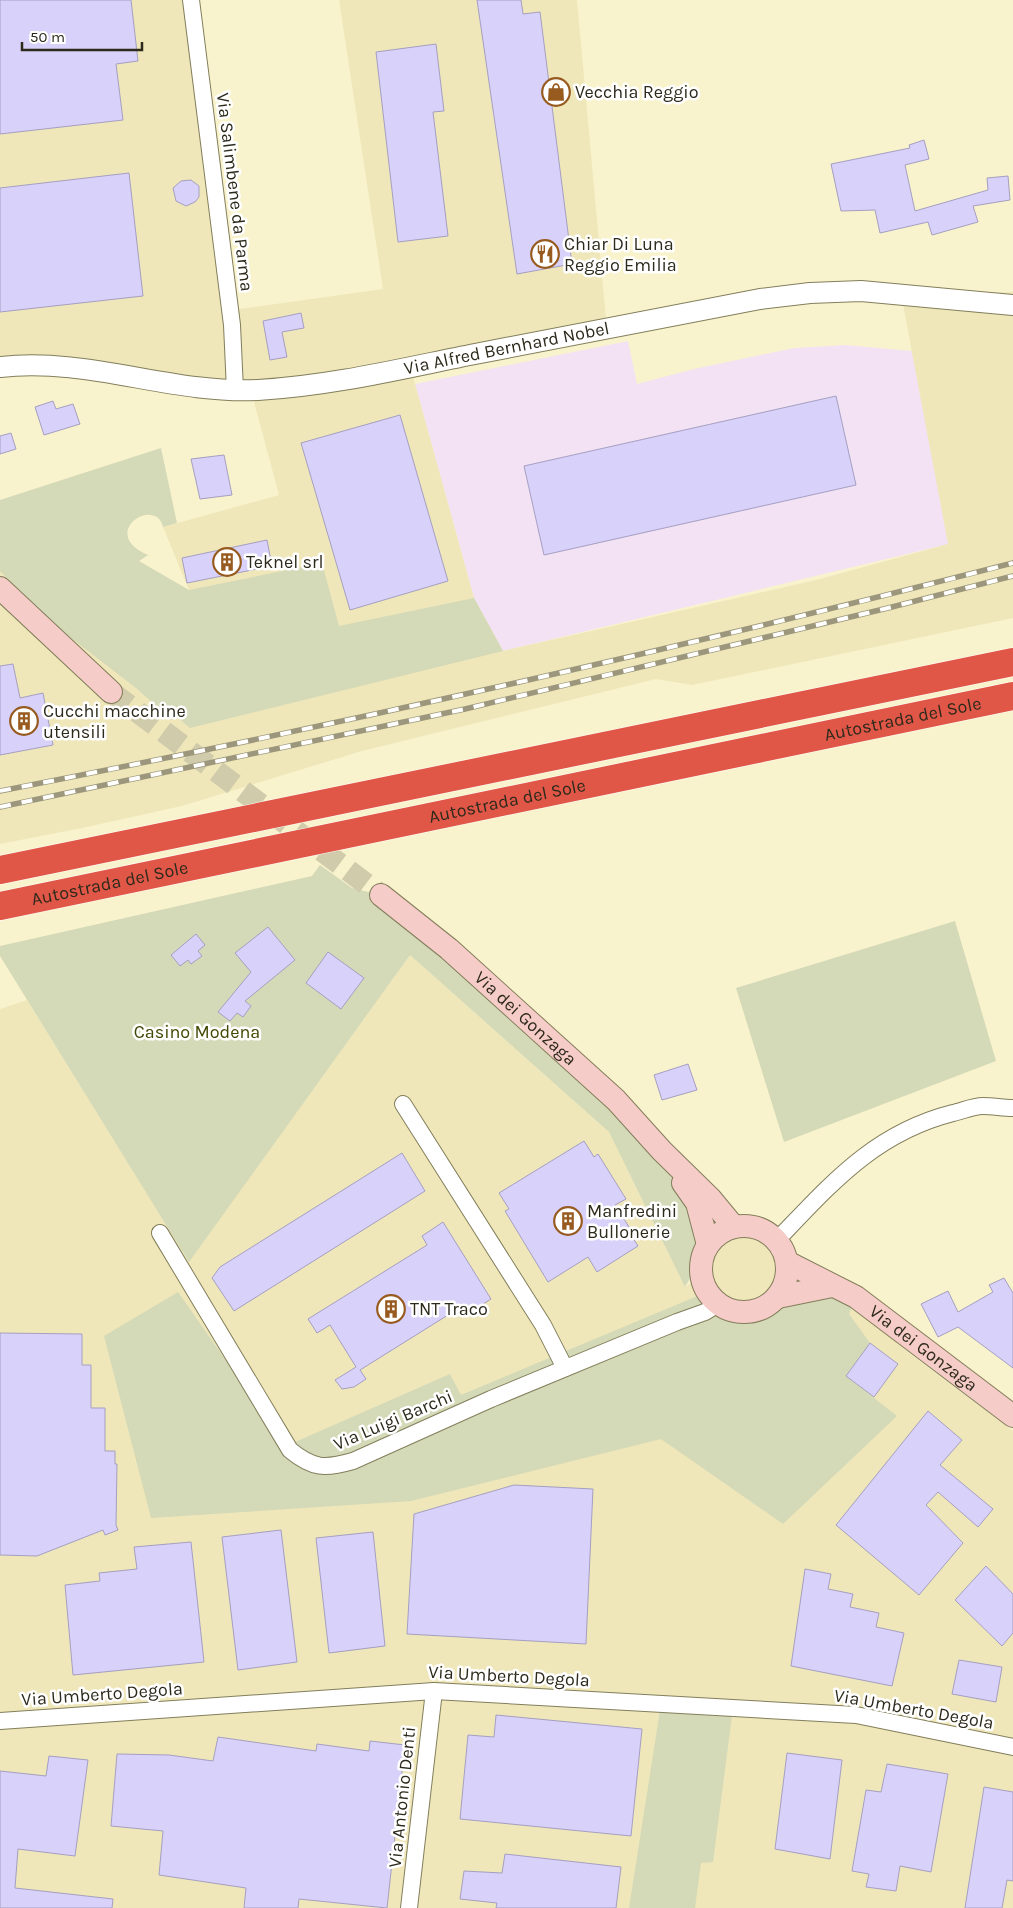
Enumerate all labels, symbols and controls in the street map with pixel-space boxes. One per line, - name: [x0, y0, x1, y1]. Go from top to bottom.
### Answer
- scale bar: [22, 20, 142, 52]
- text: 50 m: [30, 28, 65, 46]
- shop icon: Vecchia Reggio: [541, 77, 571, 107]
- place label: Vecchia Reggio: [575, 81, 699, 103]
- street label: Via Salimbene da Parma: [212, 91, 258, 293]
- place label: Chiar Di Luna Reggio Emilia: [564, 233, 677, 276]
- restaurant icon: Chiar Di Luna Reggio Emilia: [530, 239, 560, 269]
- street label: Via Alfred Bernhard Nobel: [402, 317, 611, 379]
- building icon: Teknel srl: [212, 547, 242, 577]
- place label: Teknel srl: [246, 551, 323, 573]
- street label: Autostrada del Sole: [822, 692, 983, 746]
- place label: Cucchi macchine utensili: [43, 700, 186, 743]
- building icon: Cucchi macchine utensili: [9, 706, 39, 736]
- street label: Autostrada del Sole: [427, 774, 588, 828]
- street label: Autostrada del Sole: [29, 856, 190, 910]
- street label: Via dei Gonzaga: [470, 966, 581, 1070]
- park label: Casino Modena: [134, 1021, 260, 1043]
- place label: Manfredini Bullonerie: [587, 1200, 677, 1243]
- building icon: Manfredini Bullonerie: [553, 1206, 583, 1236]
- building icon: TNT Traco: [376, 1294, 406, 1324]
- place label: TNT Traco: [410, 1298, 488, 1320]
- street label: Via dei Gonzaga: [865, 1300, 982, 1396]
- street label: Via Luigi Barchi: [330, 1385, 456, 1455]
- street label: Via Umberto Degola: [428, 1661, 590, 1691]
- street label: Via Umberto Degola: [21, 1677, 183, 1711]
- street label: Via Umberto Degola: [832, 1684, 996, 1734]
- street label: Via Antonio Denti: [384, 1725, 420, 1869]

